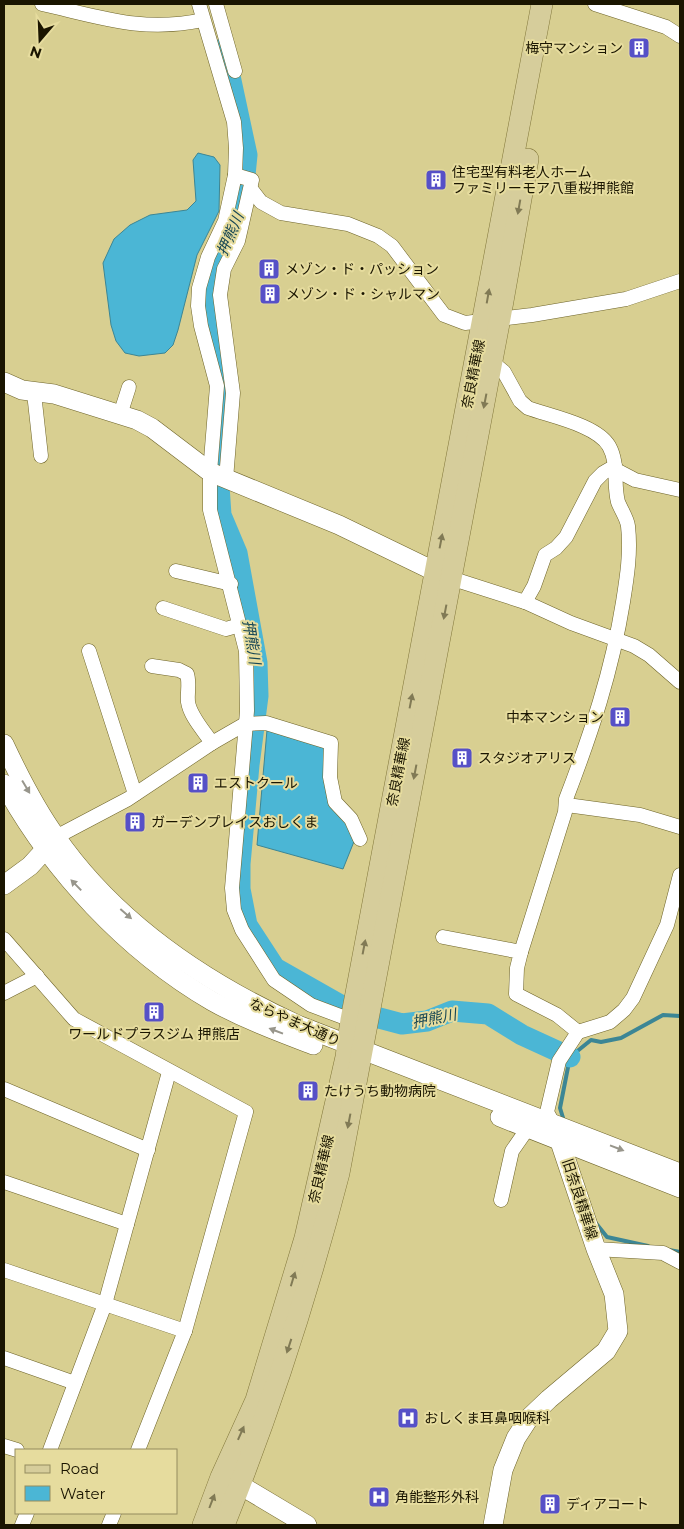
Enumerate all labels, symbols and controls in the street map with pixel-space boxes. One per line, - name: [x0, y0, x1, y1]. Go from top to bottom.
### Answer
- north arrow: [15, 15, 65, 65]
- building icon: 梅守マンション: [627, 36, 651, 60]
- place label: 梅守マンション: [525, 39, 623, 57]
- text: N: [27, 42, 44, 63]
- place label: 住宅型有料老人ホーム ファミリーモア八重桜押熊館: [452, 163, 634, 197]
- building icon: 住宅型有料老人ホーム ファミリーモア八重桜押熊館: [424, 168, 448, 192]
- one-way arrow: [515, 199, 523, 215]
- water label: 押熊川: [212, 208, 248, 258]
- building icon: メゾン・ド・パッション: [257, 257, 281, 281]
- place label: メゾン・ド・パッション: [285, 260, 439, 278]
- building icon: メゾン・ド・シャルマン: [258, 282, 282, 306]
- place label: メゾン・ド・シャルマン: [286, 285, 440, 303]
- one-way arrow: [484, 287, 492, 303]
- street label: 奈良精華線: [457, 338, 489, 410]
- one-way arrow: [480, 393, 488, 409]
- one-way arrow: [438, 533, 446, 549]
- one-way arrow: [440, 605, 448, 621]
- water label: 押熊川: [239, 618, 265, 668]
- one-way arrow: [407, 693, 415, 709]
- building icon: 中本マンション: [608, 705, 632, 729]
- place label: 中本マンション: [506, 708, 604, 726]
- street label: 奈良精華線: [382, 736, 414, 808]
- building icon: スタジオアリス: [450, 746, 474, 770]
- place label: スタジオアリス: [478, 749, 576, 767]
- one-way arrow: [410, 764, 418, 780]
- building icon: エストクール: [186, 771, 210, 795]
- place label: エストクール: [214, 774, 298, 792]
- one-way arrow: [22, 781, 31, 794]
- building icon: ガーデンプレイスおしくま: [123, 810, 147, 834]
- place label: ガーデンプレイスおしくま: [151, 813, 318, 831]
- one-way arrow: [70, 880, 82, 892]
- one-way arrow: [120, 908, 132, 920]
- one-way arrow: [361, 938, 369, 954]
- street label: ならやま大通り: [247, 994, 343, 1050]
- building icon: ワールドプラスジム 押熊店: [142, 1000, 166, 1024]
- water label: 押熊川: [410, 1004, 460, 1032]
- place label: ワールドプラスジム 押熊店: [68, 1025, 240, 1043]
- one-way arrow: [268, 1027, 283, 1035]
- building icon: たけうち動物病院: [296, 1079, 320, 1103]
- place label: たけうち動物病院: [324, 1082, 436, 1100]
- one-way arrow: [345, 1114, 353, 1129]
- street label: 奈良精華線: [304, 1133, 338, 1205]
- one-way arrow: [610, 1144, 625, 1152]
- street label: 旧奈良精華線: [558, 1156, 602, 1242]
- one-way arrow: [289, 1271, 297, 1286]
- one-way arrow: [284, 1338, 292, 1353]
- hospital icon: おしくま耳鼻咽喉科: [396, 1406, 420, 1430]
- place label: おしくま耳鼻咽喉科: [424, 1409, 550, 1427]
- one-way arrow: [238, 1426, 246, 1440]
- legend: [15, 1449, 178, 1514]
- text: Road: [60, 1459, 99, 1478]
- text: Water: [60, 1484, 106, 1503]
- hospital icon: 角能整形外科: [367, 1485, 391, 1509]
- place label: 角能整形外科: [395, 1488, 479, 1506]
- building icon: ディアコート: [538, 1492, 562, 1516]
- one-way arrow: [208, 1493, 216, 1508]
- place label: ディアコート: [566, 1495, 649, 1513]

